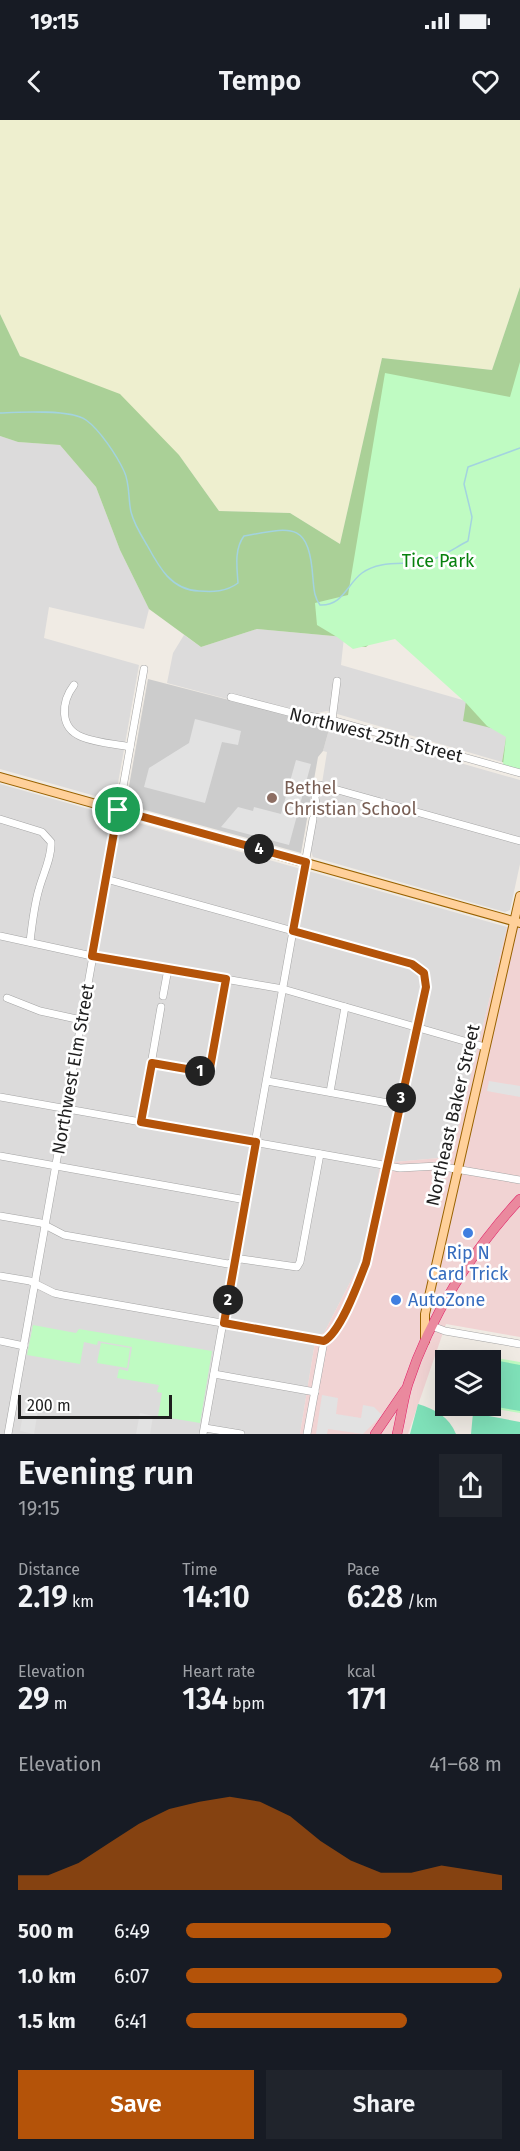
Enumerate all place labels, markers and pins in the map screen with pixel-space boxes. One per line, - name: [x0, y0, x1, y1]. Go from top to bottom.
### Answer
- place label: Bethel Christian School: [284, 777, 417, 820]
- pin: [92, 784, 143, 835]
- marker: Bethel Christian School: [265, 791, 279, 805]
- pin: 4: [244, 834, 274, 864]
- pin: 1: [185, 1056, 215, 1086]
- pin: 3: [386, 1083, 416, 1113]
- marker: Rip N Card Trick: [461, 1226, 475, 1240]
- place label: Rip N Card Trick: [428, 1242, 509, 1285]
- pin: 2: [213, 1285, 243, 1315]
- place label: AutoZone: [408, 1289, 485, 1311]
- marker: AutoZone: [389, 1293, 403, 1307]

